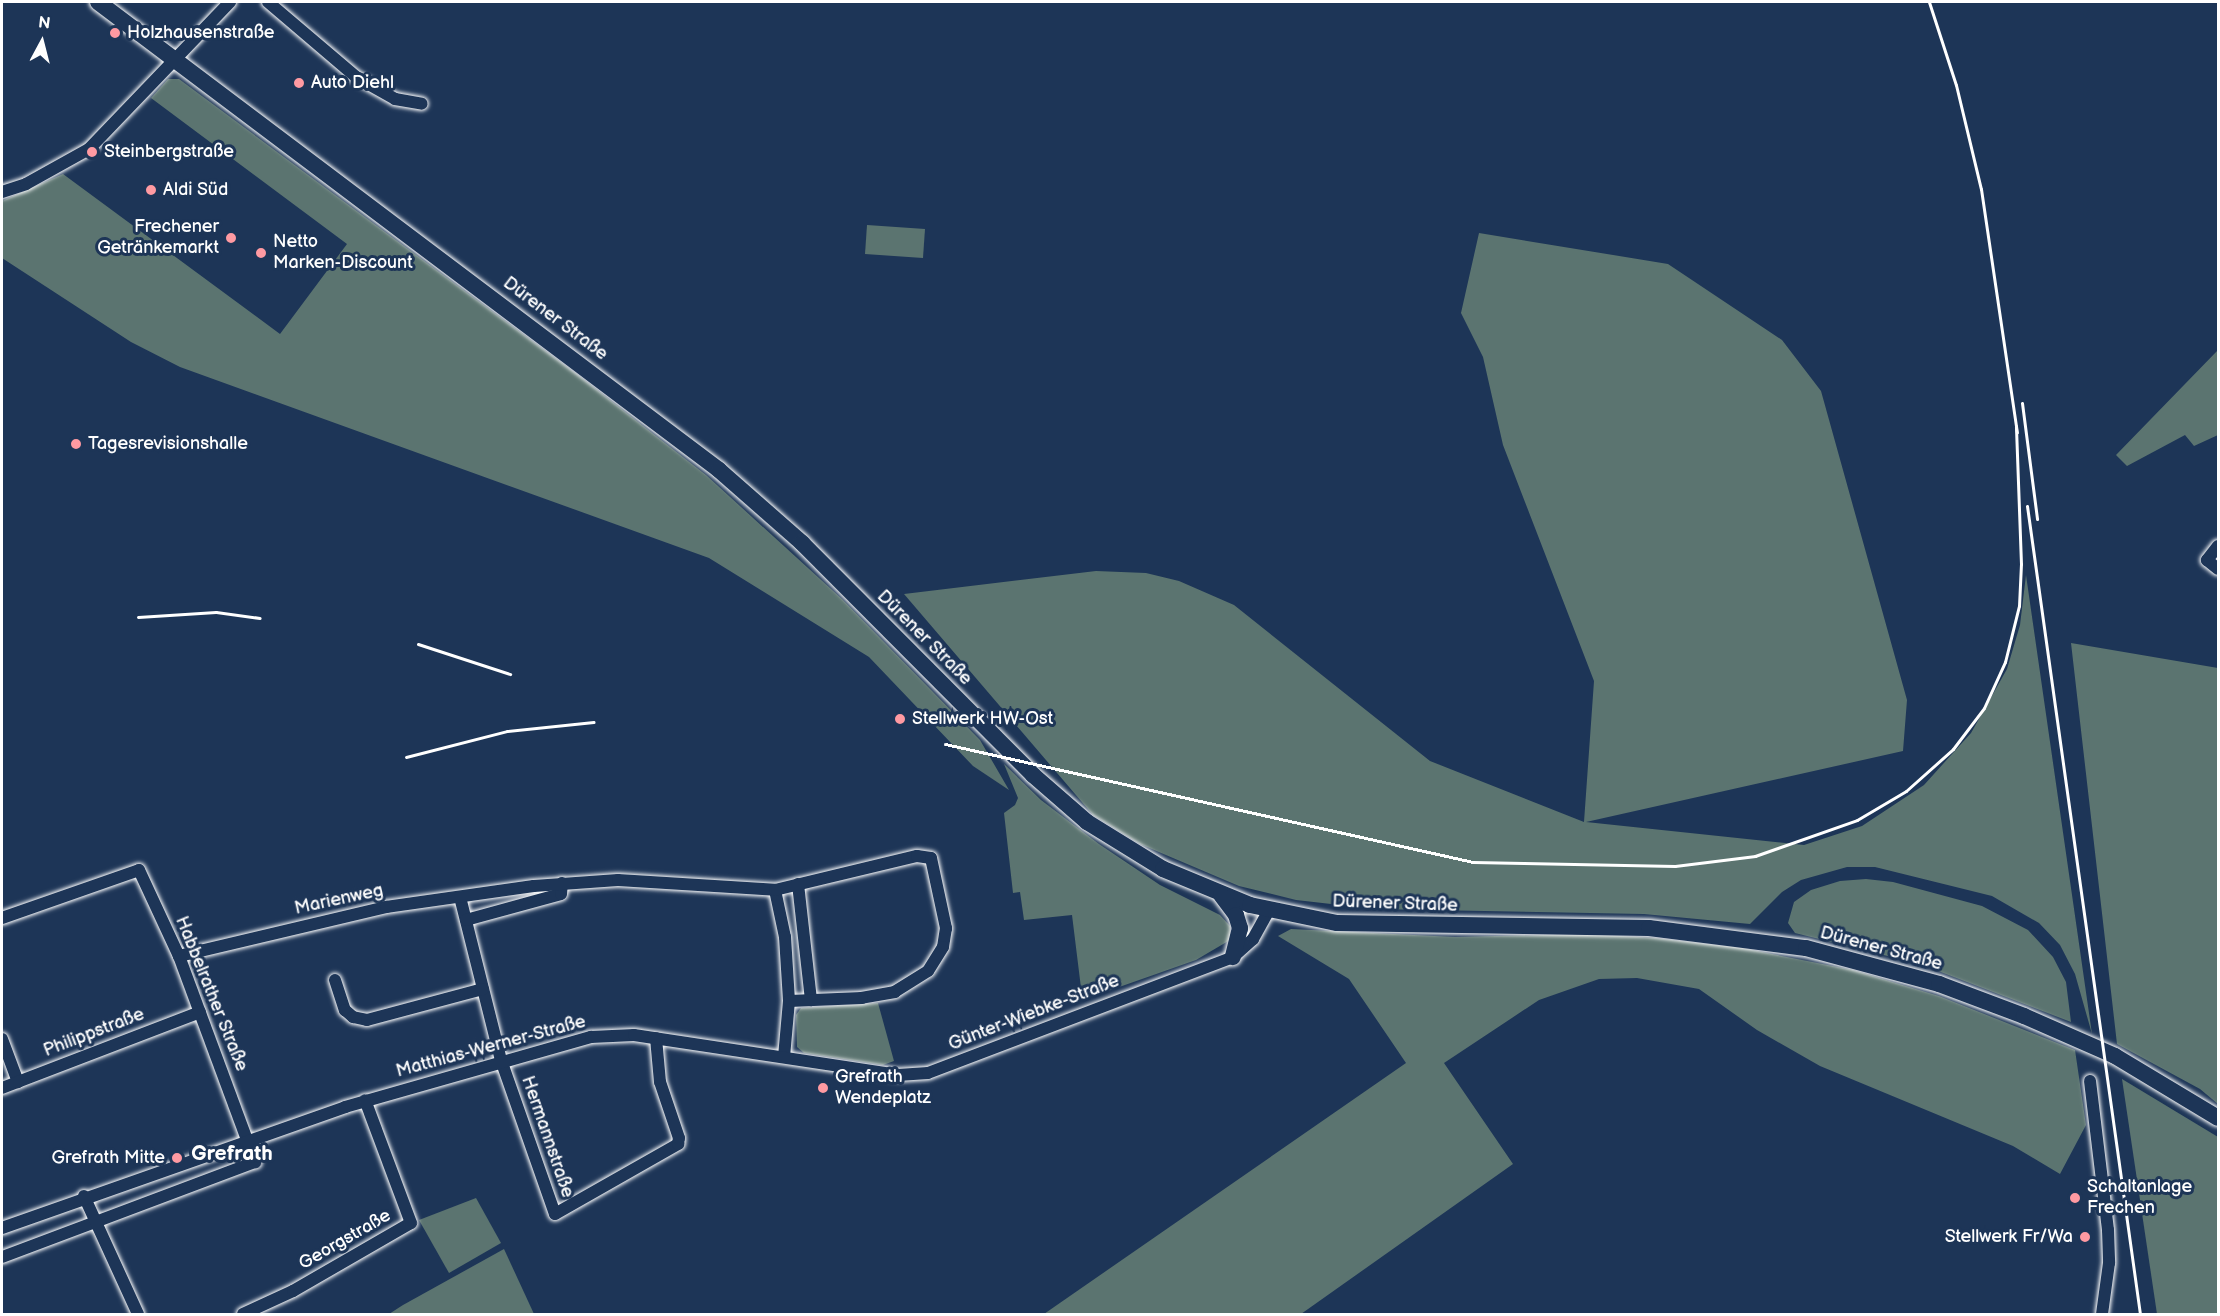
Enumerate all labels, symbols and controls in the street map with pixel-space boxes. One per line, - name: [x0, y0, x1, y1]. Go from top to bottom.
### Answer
- north arrow: [12, 12, 72, 72]
- text: N: [37, 13, 51, 34]
- place label: Holzhausenstraße: [127, 22, 274, 44]
- marker: Holzhausenstraße: [108, 26, 122, 40]
- place label: Auto Diehl: [311, 72, 394, 94]
- marker: Auto Diehl: [292, 76, 306, 90]
- place label: Steinbergstraße: [104, 141, 234, 163]
- marker: Steinbergstraße: [85, 145, 99, 159]
- place label: Aldi Süd: [163, 179, 229, 201]
- marker: Aldi Süd: [144, 183, 158, 197]
- place label: Frechener Getränkemarkt: [97, 217, 219, 260]
- marker: Frechener Getränkemarkt: [224, 231, 238, 245]
- place label: Netto Marken-Discount: [273, 232, 413, 274]
- marker: Netto Marken-Discount: [254, 246, 268, 260]
- street label: Dürener Straße: [498, 273, 612, 365]
- place label: Tagesrevisionshalle: [88, 433, 248, 455]
- marker: Tagesrevisionshalle: [69, 437, 83, 451]
- street label: Dürener Straße: [872, 586, 976, 690]
- place label: Stellwerk HW-Ost: [912, 708, 1053, 730]
- marker: Stellwerk HW-Ost: [893, 712, 907, 726]
- street label: Marienweg: [293, 880, 385, 920]
- street label: Dürener Straße: [1332, 891, 1458, 917]
- street label: Habbelrather Straße: [170, 913, 252, 1075]
- street label: Dürener Straße: [1817, 922, 1945, 976]
- street label: Günter-Wiebke-Straße: [946, 970, 1122, 1056]
- street label: Philippstraße: [41, 1004, 147, 1062]
- street label: Matthias-Werner-Straße: [394, 1011, 588, 1083]
- place label: Grefrath Wendeplatz: [835, 1067, 931, 1110]
- street label: Hermannstraße: [516, 1073, 578, 1201]
- marker: Grefrath Wendeplatz: [816, 1081, 830, 1095]
- district label: Grefrath: [191, 1141, 273, 1167]
- place label: Grefrath Mitte: [52, 1147, 165, 1169]
- marker: Grefrath Mitte: [170, 1151, 184, 1165]
- place label: Schaltanlage Frechen: [2087, 1177, 2192, 1220]
- marker: Schaltanlage Frechen: [2068, 1191, 2082, 1205]
- street label: Georgstraße: [295, 1205, 395, 1275]
- place label: Stellwerk Fr/Wa: [1945, 1226, 2073, 1248]
- marker: Stellwerk Fr/Wa: [2078, 1230, 2092, 1244]

